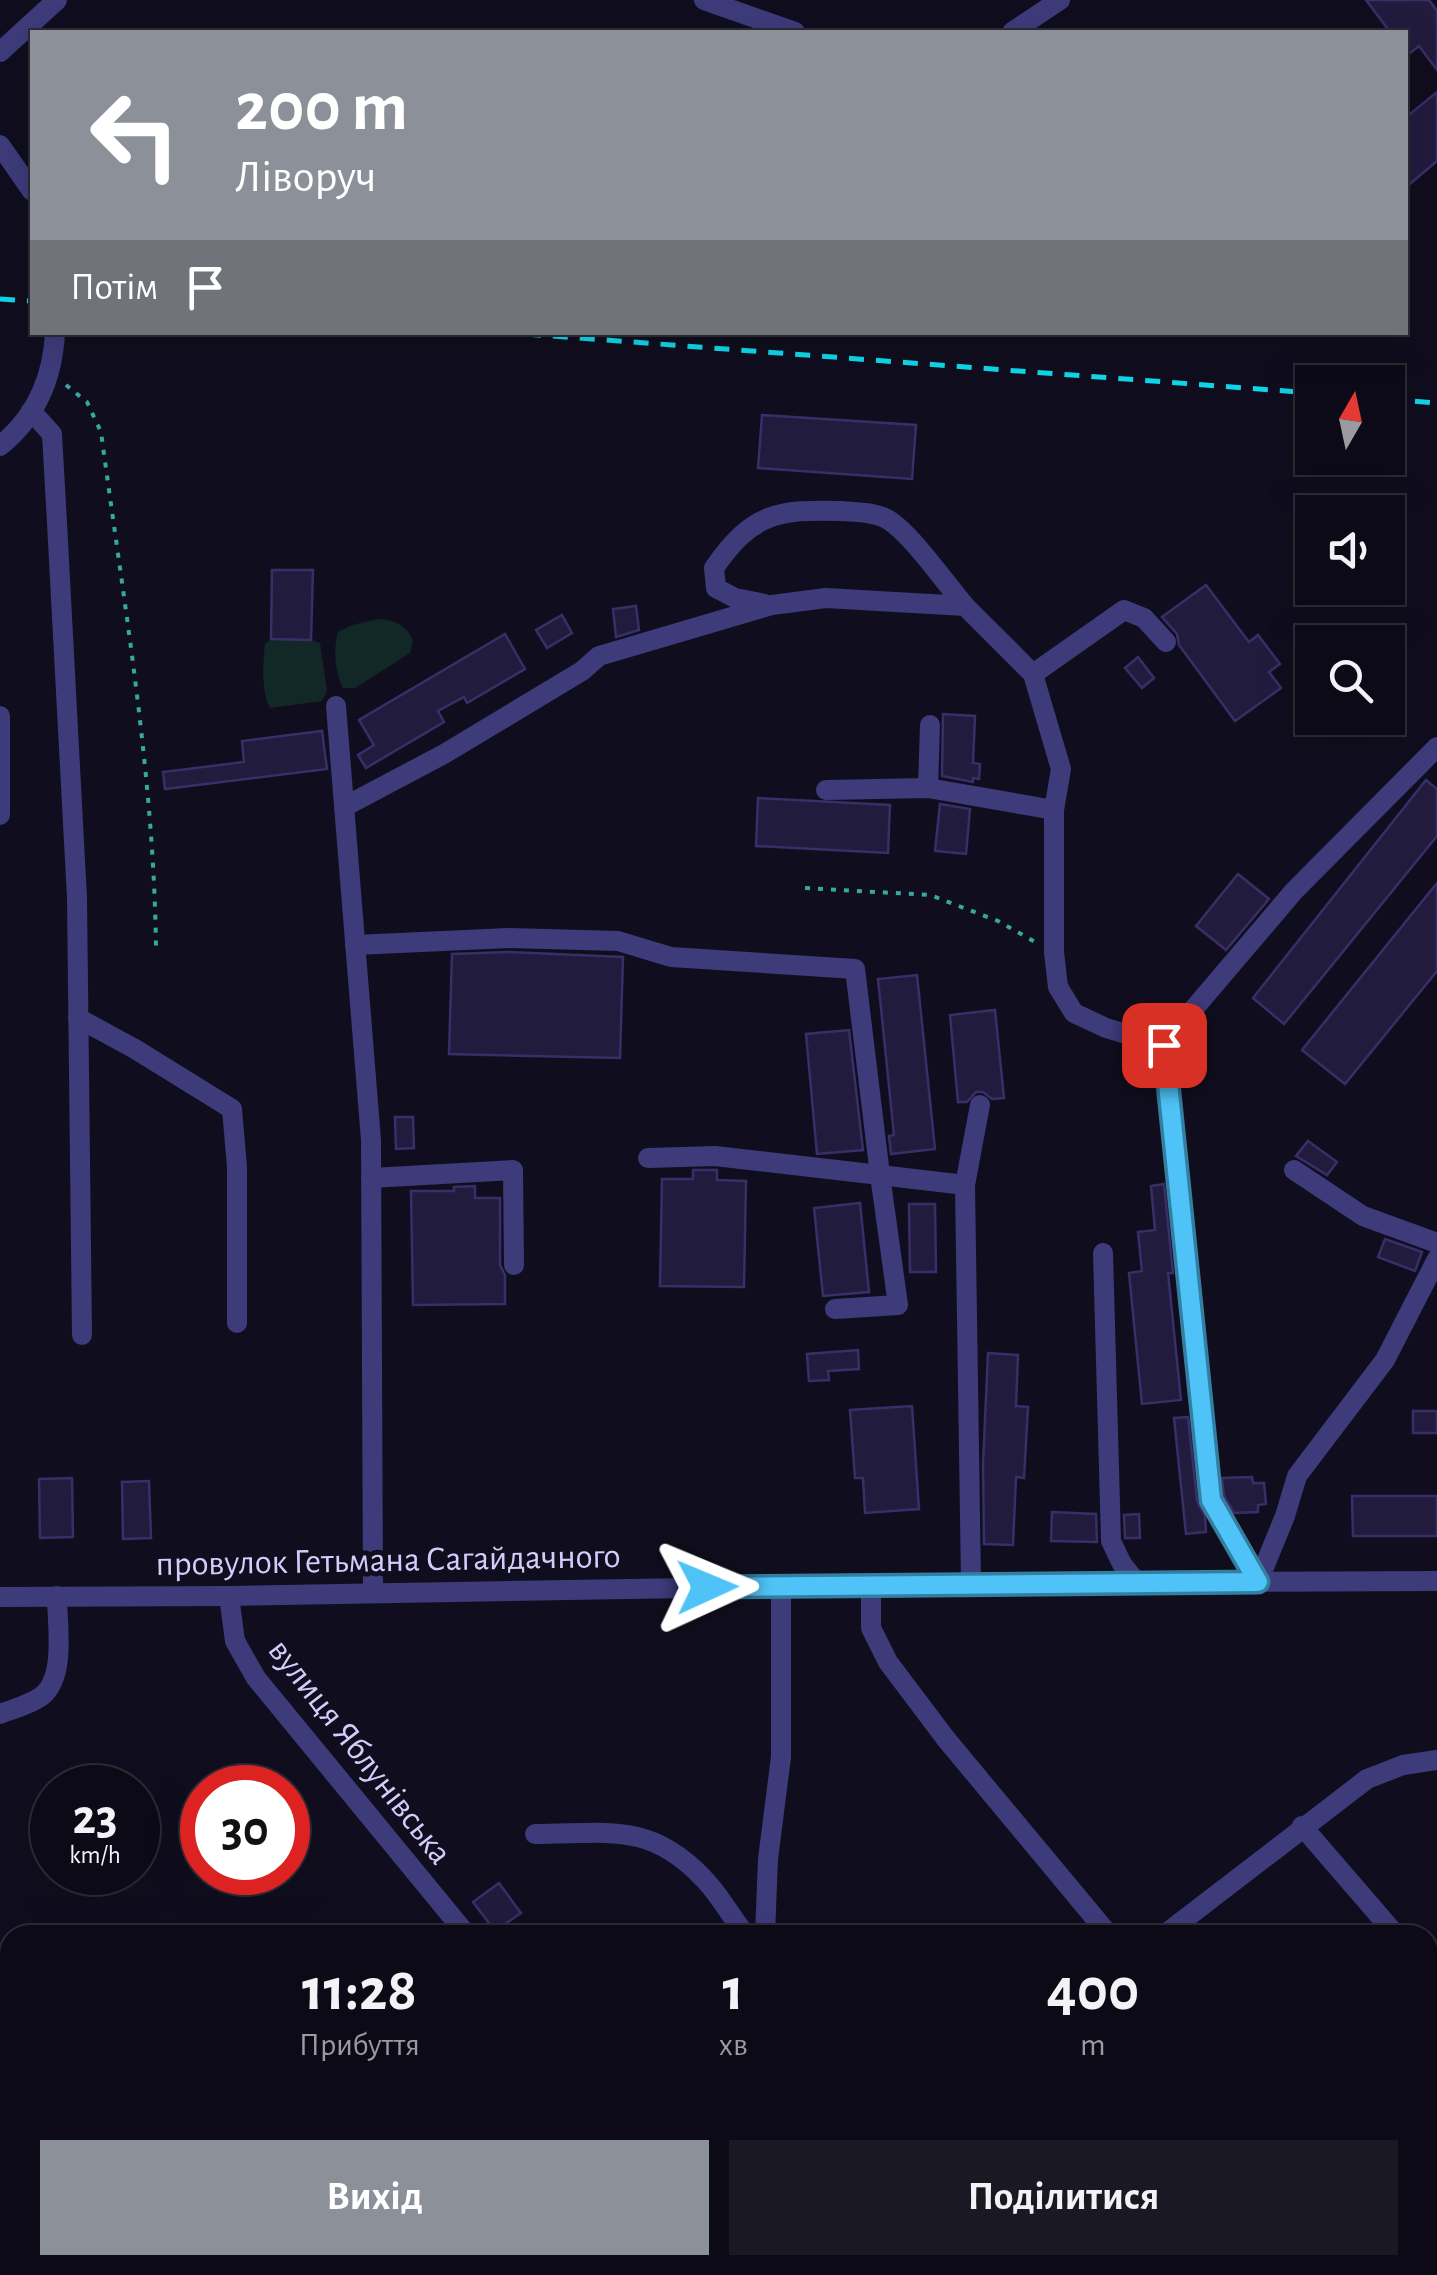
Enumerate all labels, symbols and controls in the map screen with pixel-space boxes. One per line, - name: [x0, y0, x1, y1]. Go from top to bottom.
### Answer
- icon: left: [70, 70, 200, 200]
- text: 200 m: [235, 73, 408, 143]
- text: Ліворуч: [235, 155, 377, 200]
- icon: arrive: [178, 260, 233, 315]
- text: Потім: [70, 269, 158, 307]
- north arrow: [1295, 365, 1405, 475]
- map controls: [1295, 365, 1405, 735]
- button: sound: [1295, 495, 1405, 605]
- button: search: [1295, 625, 1405, 735]
- pin: [1122, 1003, 1207, 1088]
- icon: arrive: [1137, 1018, 1192, 1073]
- position arrow: [655, 1535, 759, 1639]
- street label: провулок Гетьмана Сагайдачного: [155, 1539, 621, 1582]
- street label: вулиця Яблунівська: [261, 1633, 458, 1871]
- speed limit sign: 30: [180, 1765, 310, 1895]
- text: 23: [72, 1793, 118, 1843]
- text: km/h: [69, 1843, 121, 1868]
- text: 11:28: [302, 1961, 417, 2021]
- text: 1: [722, 1961, 744, 2021]
- text: 400: [1047, 1961, 1139, 2021]
- text: Прибуття: [299, 2029, 420, 2061]
- text: хв: [719, 2029, 748, 2061]
- text: m: [1080, 2029, 1106, 2061]
- button: Вихід: [40, 2140, 709, 2255]
- button: Поділитися: [729, 2140, 1398, 2255]

